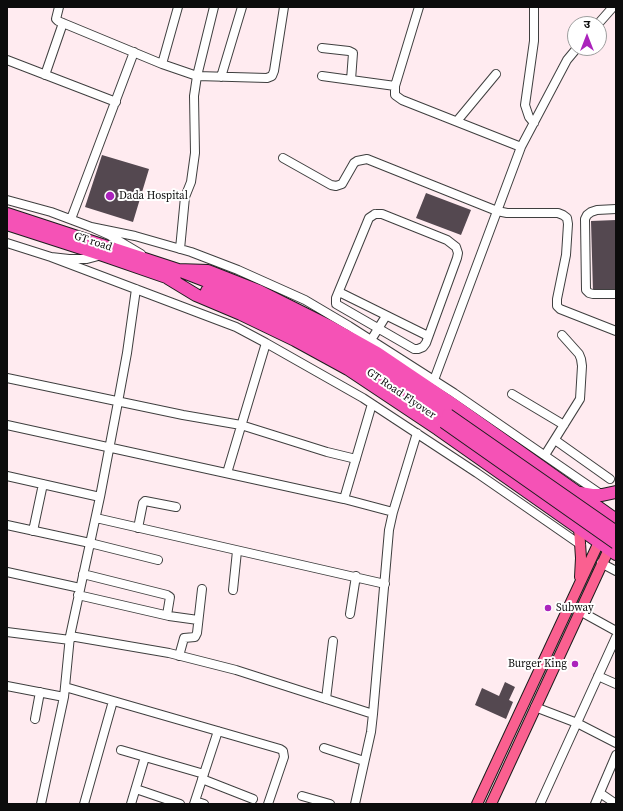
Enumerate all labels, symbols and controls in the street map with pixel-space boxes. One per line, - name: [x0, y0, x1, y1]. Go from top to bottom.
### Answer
- north arrow: [567, 16, 607, 56]
- text: उ: [584, 17, 590, 32]
- place label: Dada Hospital: [119, 189, 188, 203]
- marker: Dada Hospital: [104, 190, 116, 202]
- street label: GT road: [72, 230, 114, 254]
- street label: GT Road Flyover: [364, 366, 438, 422]
- place label: Subway: [556, 601, 594, 615]
- marker: Subway: [543, 603, 553, 613]
- place label: Burger King: [508, 657, 567, 671]
- marker: Burger King: [570, 659, 580, 669]

